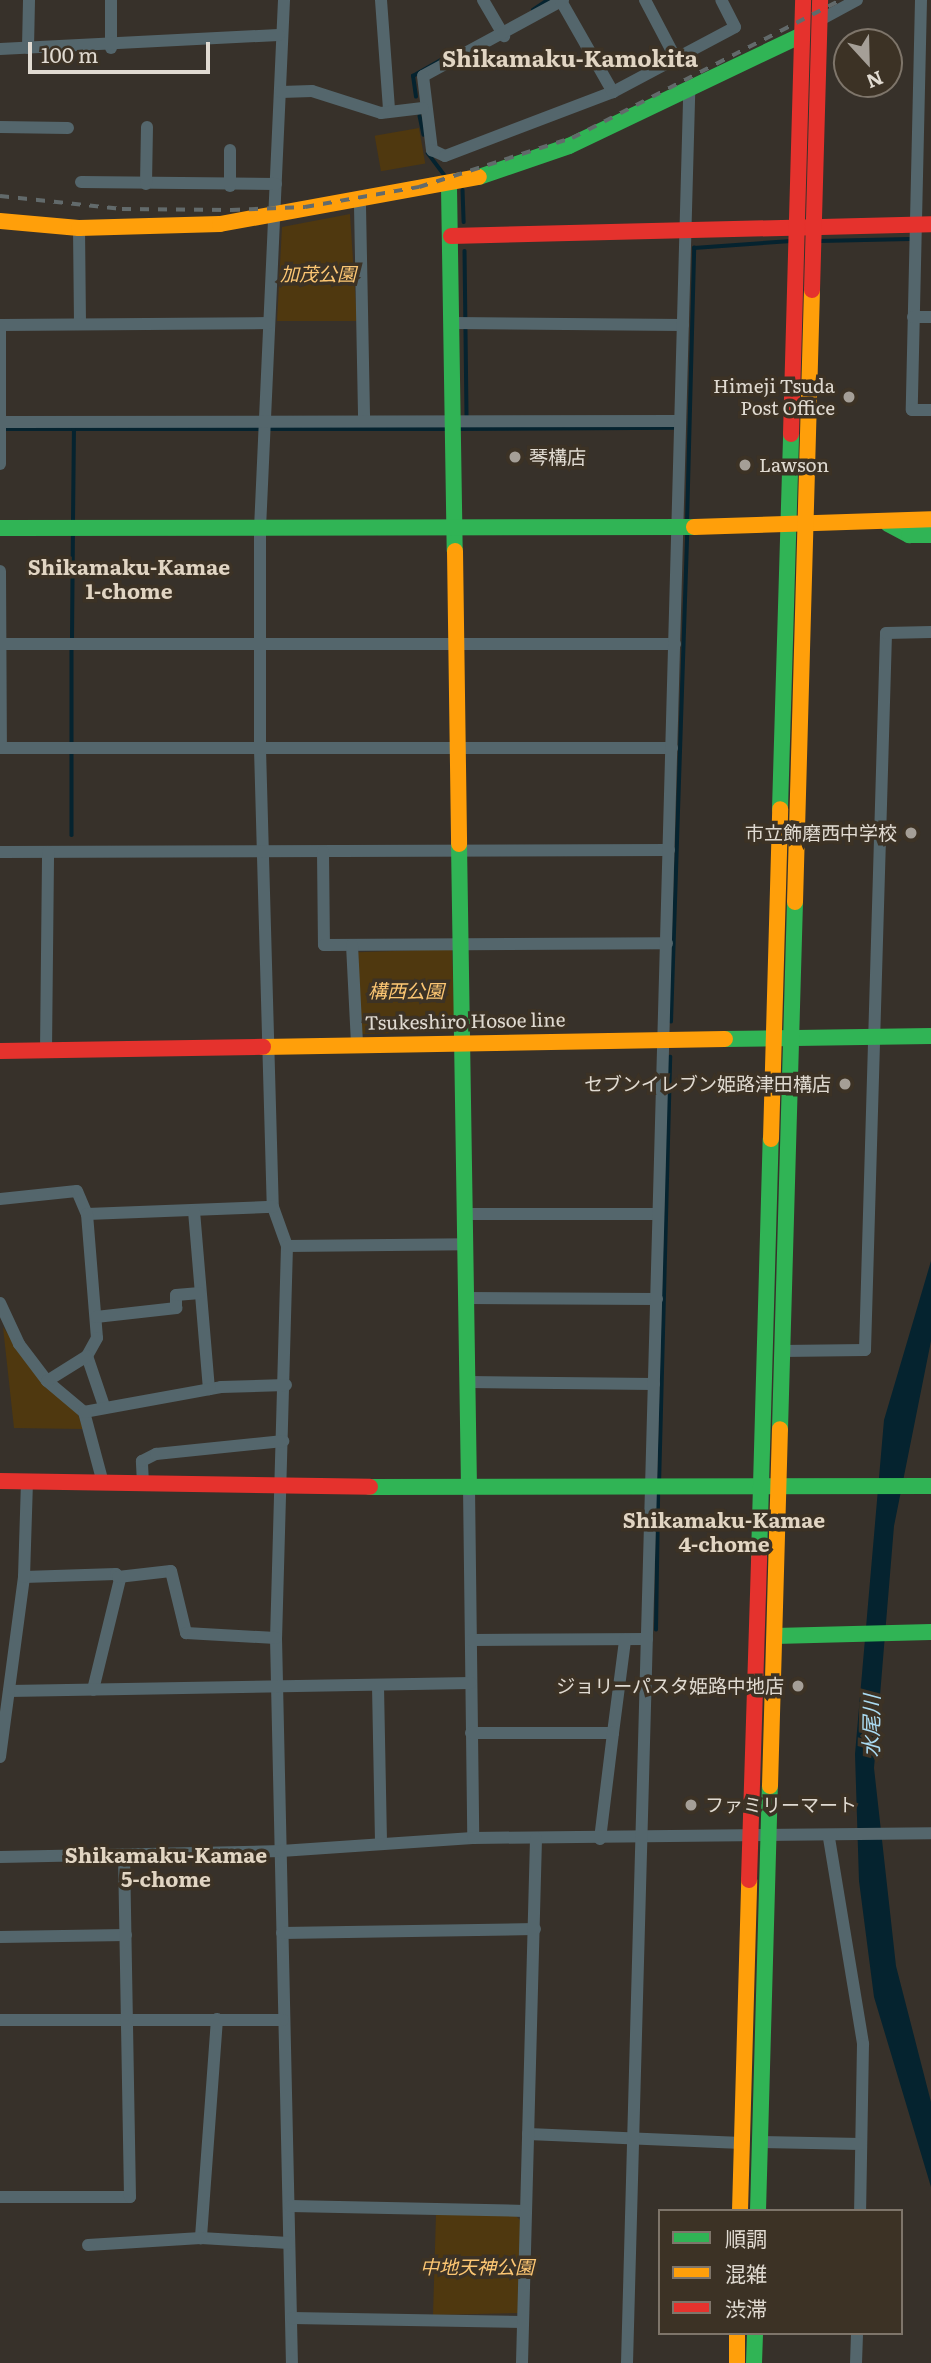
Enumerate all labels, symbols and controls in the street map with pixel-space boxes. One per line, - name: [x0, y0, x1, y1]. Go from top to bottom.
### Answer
- scale bar: [32, 28, 214, 72]
- north arrow: [833, 28, 903, 98]
- text: 100 m: [41, 38, 98, 69]
- district label: Shikamaku-Kamokita: [442, 43, 698, 71]
- text: N: [862, 65, 888, 97]
- park label: 加茂公園: [280, 263, 356, 285]
- place label: Himeji Tsuda Post Office: [713, 375, 835, 419]
- marker: Himeji Tsuda Post Office: [841, 389, 857, 405]
- place label: 琴構店: [529, 446, 586, 468]
- marker: 琴構店: [507, 449, 523, 465]
- place label: Lawson: [759, 454, 829, 476]
- marker: Lawson: [737, 457, 753, 473]
- district label: Shikamaku-Kamae 1-chome: [28, 553, 230, 603]
- place label: 市立飾磨西中学校: [745, 822, 897, 844]
- marker: 市立飾磨西中学校: [903, 825, 919, 841]
- park label: 構西公園: [368, 980, 444, 1002]
- street label: Tsukeshiro Hosoe line: [364, 1008, 566, 1034]
- place label: セブンイレブン姫路津田構店: [584, 1073, 831, 1095]
- marker: セブンイレブン姫路津田構店: [837, 1076, 853, 1092]
- district label: Shikamaku-Kamae 4-chome: [623, 1506, 825, 1556]
- place label: ジョリーパスタ姫路中地店: [556, 1675, 784, 1697]
- marker: ジョリーパスタ姫路中地店: [790, 1678, 806, 1694]
- water label: 水尾川: [857, 1694, 883, 1758]
- place label: ファミリーマート: [705, 1794, 857, 1816]
- marker: ファミリーマート: [683, 1797, 699, 1813]
- district label: Shikamaku-Kamae 5-chome: [65, 1841, 267, 1891]
- legend: [658, 2209, 903, 2335]
- text: 順調: [725, 2222, 767, 2253]
- park label: 中地天神公園: [420, 2256, 534, 2278]
- text: 混雑: [725, 2257, 767, 2288]
- text: 渋滞: [725, 2292, 767, 2323]

